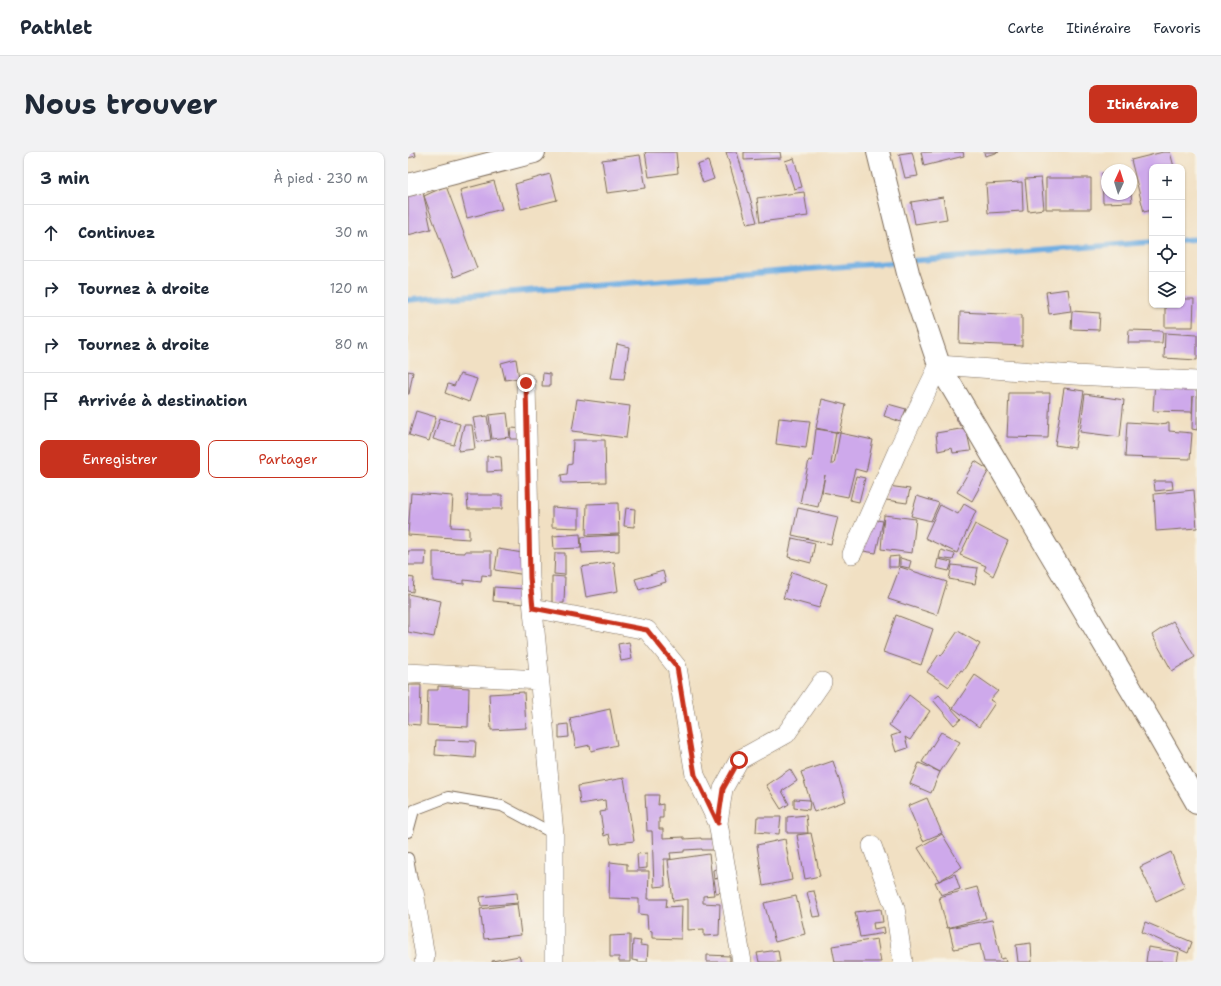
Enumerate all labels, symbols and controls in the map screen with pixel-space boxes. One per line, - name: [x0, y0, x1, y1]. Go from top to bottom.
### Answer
- text: Pathlet: [20, 15, 92, 40]
- text: Carte: [1007, 19, 1044, 37]
- text: Itinéraire: [1066, 19, 1131, 37]
- text: Favoris: [1153, 19, 1201, 37]
- text: Nous trouver: [24, 85, 218, 123]
- button: Itinéraire: [1089, 85, 1197, 123]
- north arrow: [1101, 164, 1137, 200]
- map controls: [1149, 164, 1185, 308]
- button: +: [1149, 164, 1185, 200]
- text: 3 min: [40, 167, 90, 189]
- text: À pied · 230 m: [273, 170, 368, 187]
- button: −: [1149, 200, 1185, 236]
- icon: ahead: [40, 222, 62, 244]
- text: Continuez: [78, 223, 155, 243]
- text: 30 m: [334, 224, 368, 241]
- button: locate: [1149, 236, 1185, 272]
- button: layers: [1149, 272, 1185, 308]
- icon: right: [40, 278, 62, 300]
- text: Tournez à droite: [78, 279, 210, 299]
- text: 120 m: [330, 280, 368, 297]
- icon: right: [40, 334, 62, 356]
- text: Tournez à droite: [78, 335, 210, 355]
- text: 80 m: [334, 336, 368, 353]
- route end: [517, 374, 535, 392]
- icon: arrive: [40, 390, 62, 412]
- text: Arrivée à destination: [78, 391, 247, 411]
- button: Enregistrer: [40, 440, 200, 478]
- button: Partager: [208, 440, 368, 478]
- route start: [730, 751, 748, 769]

